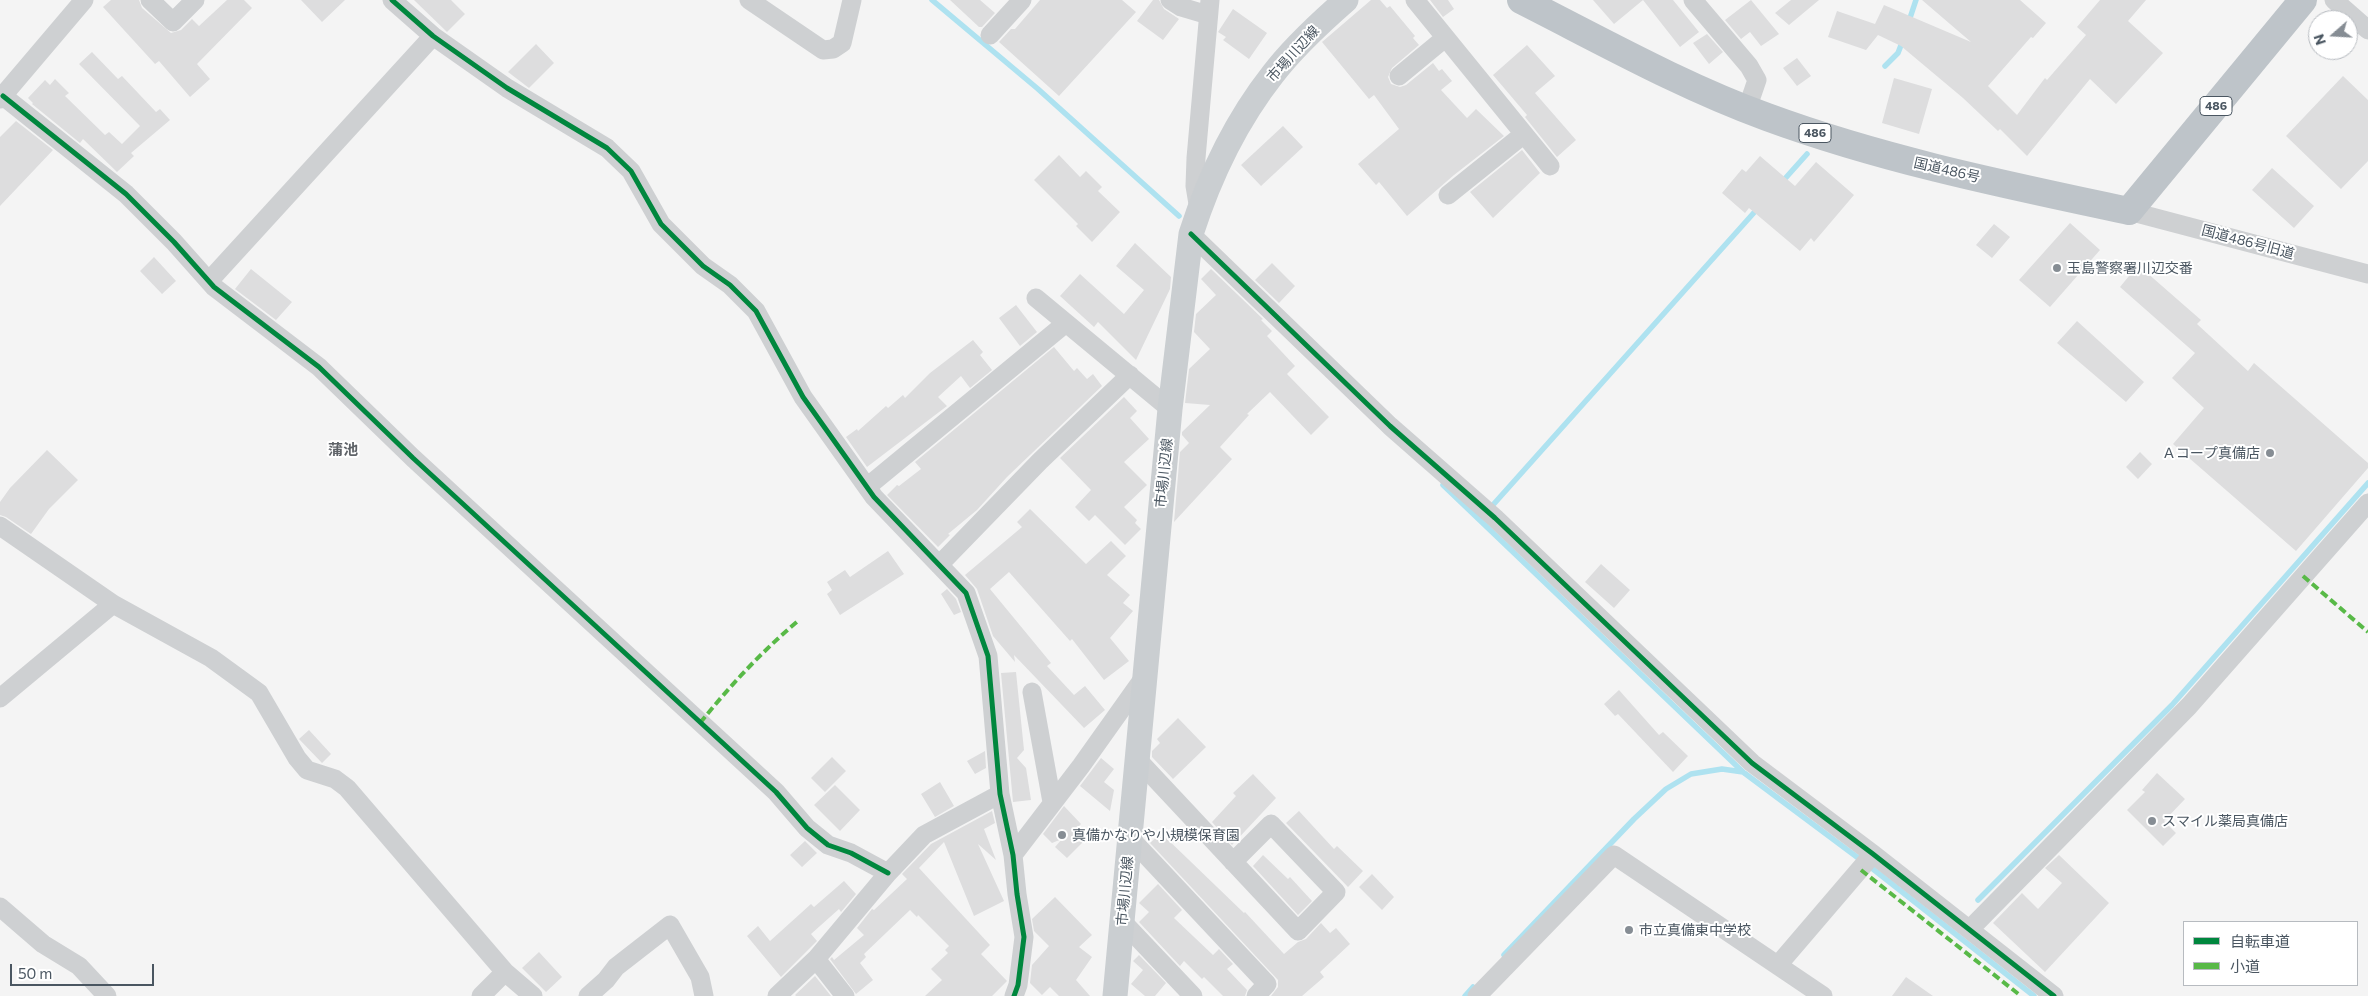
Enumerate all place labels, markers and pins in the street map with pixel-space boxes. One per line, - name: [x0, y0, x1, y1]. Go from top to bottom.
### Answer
- place label: 玉島警察署川辺交番: [2067, 260, 2193, 276]
- marker: 玉島警察署川辺交番: [2051, 262, 2063, 274]
- place label: Ａコープ真備店: [2162, 445, 2260, 461]
- marker: Ａコープ真備店: [2264, 447, 2276, 459]
- place label: スマイル薬局真備店: [2162, 813, 2288, 829]
- marker: スマイル薬局真備店: [2146, 815, 2158, 827]
- place label: 真備かなりや小規模保育園: [1072, 827, 1240, 843]
- marker: 真備かなりや小規模保育園: [1056, 829, 1068, 841]
- place label: 市立真備東中学校: [1639, 922, 1751, 938]
- marker: 市立真備東中学校: [1623, 924, 1635, 936]

